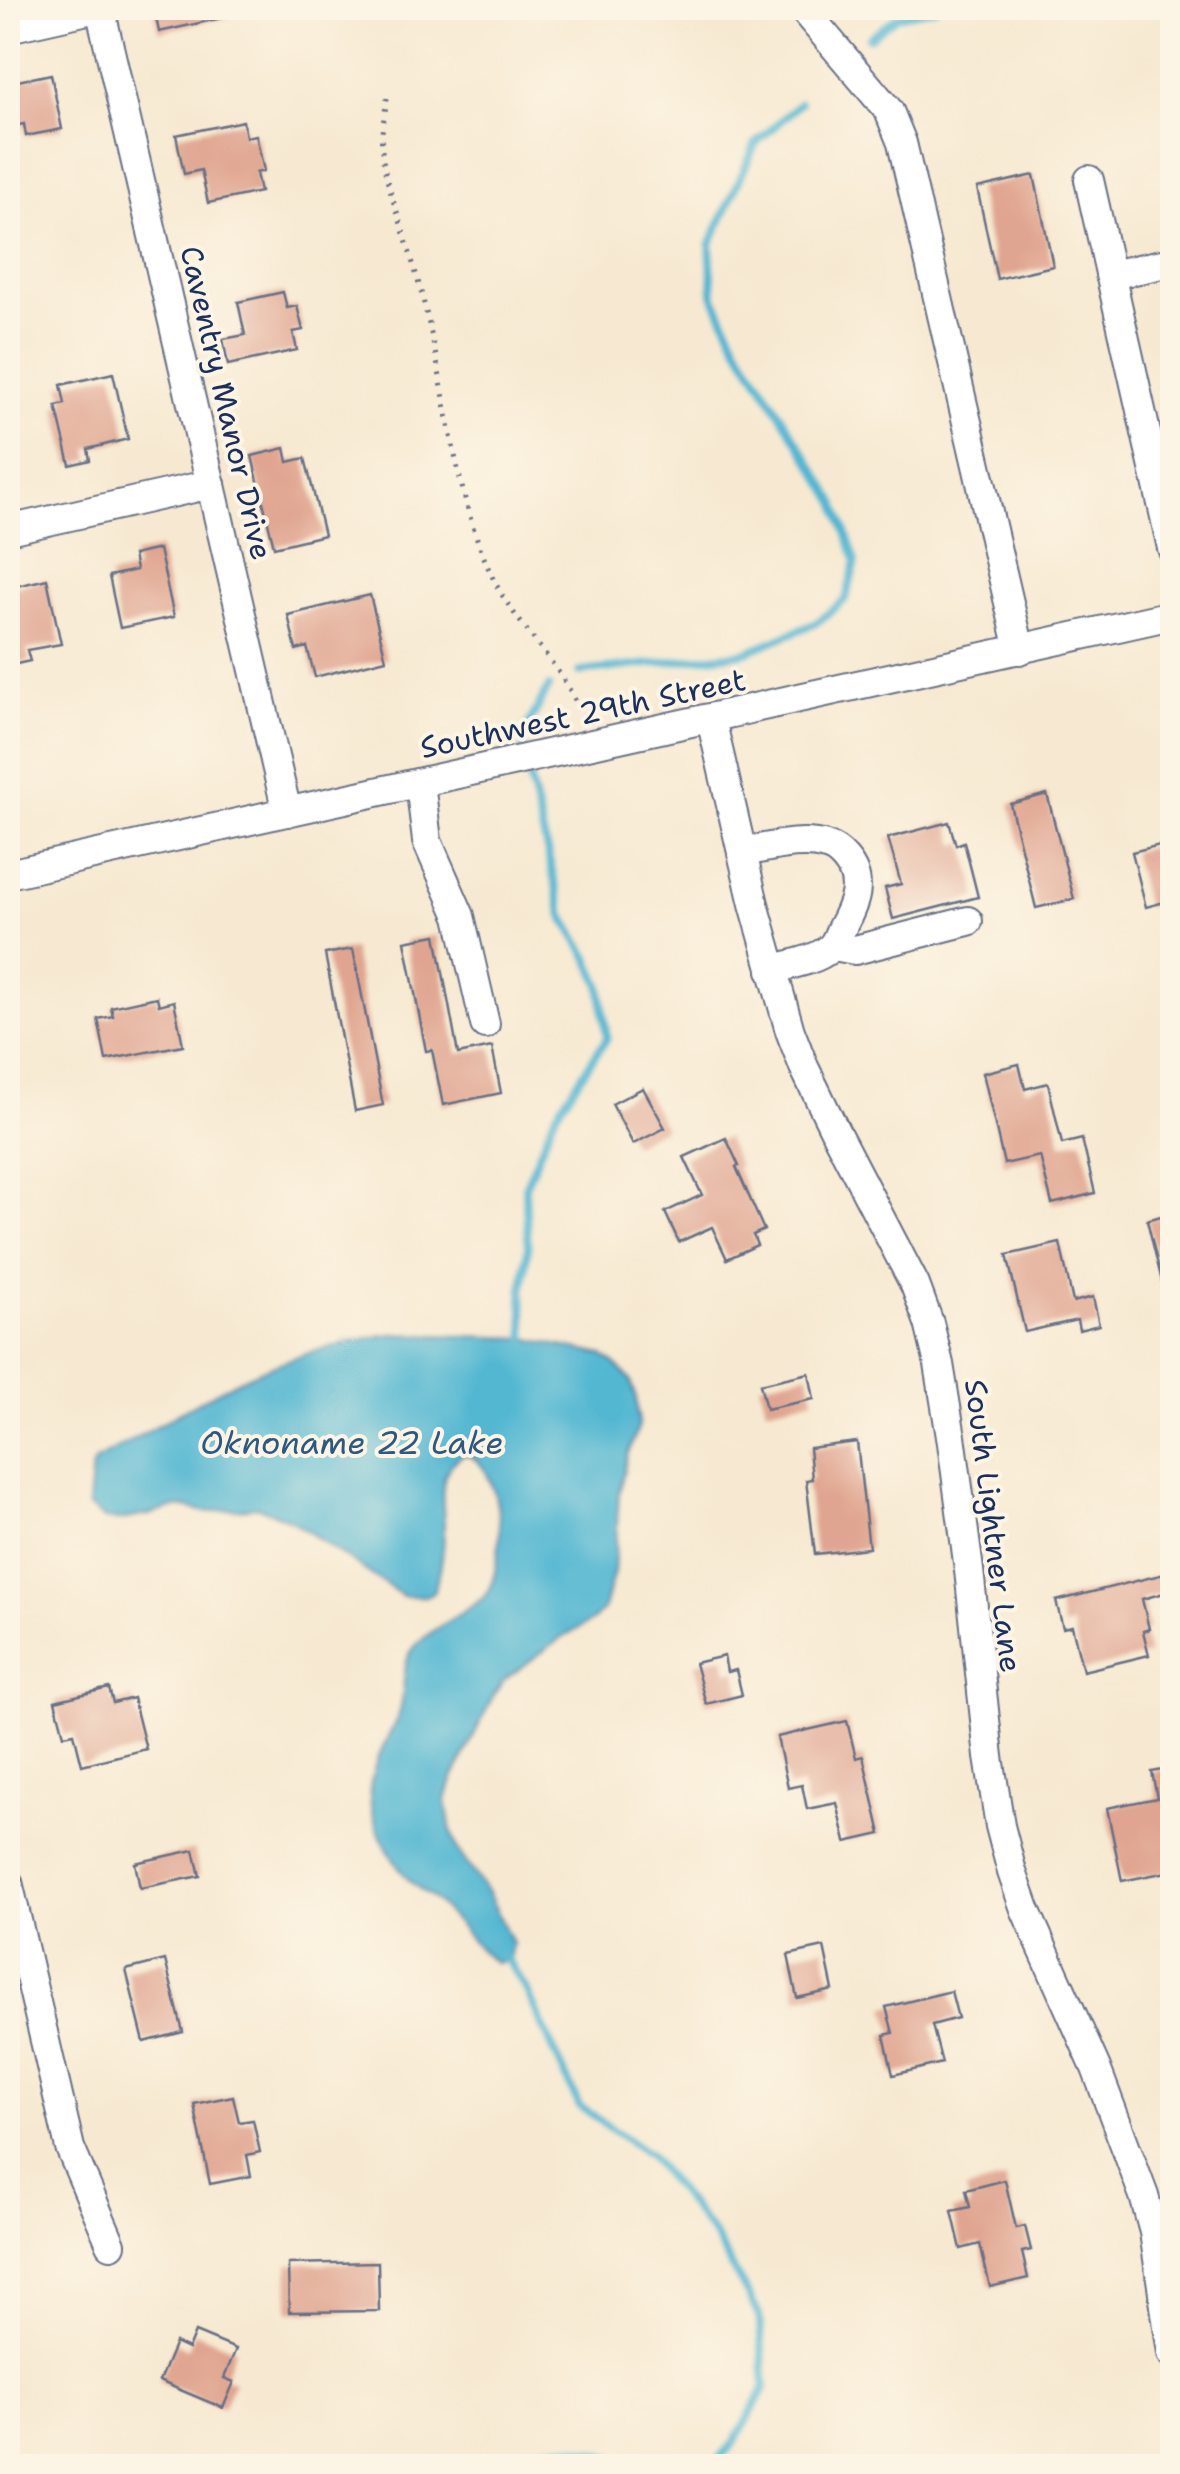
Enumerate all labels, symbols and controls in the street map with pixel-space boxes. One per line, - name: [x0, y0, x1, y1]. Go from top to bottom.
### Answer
- street label: Caventry Manor Drive: [170, 242, 283, 564]
- street label: Southwest 29th Street: [416, 659, 750, 768]
- street label: South Lightner Lane: [955, 1377, 1032, 1675]
- water label: Oknoname 22 Lake: [200, 1421, 504, 1464]

